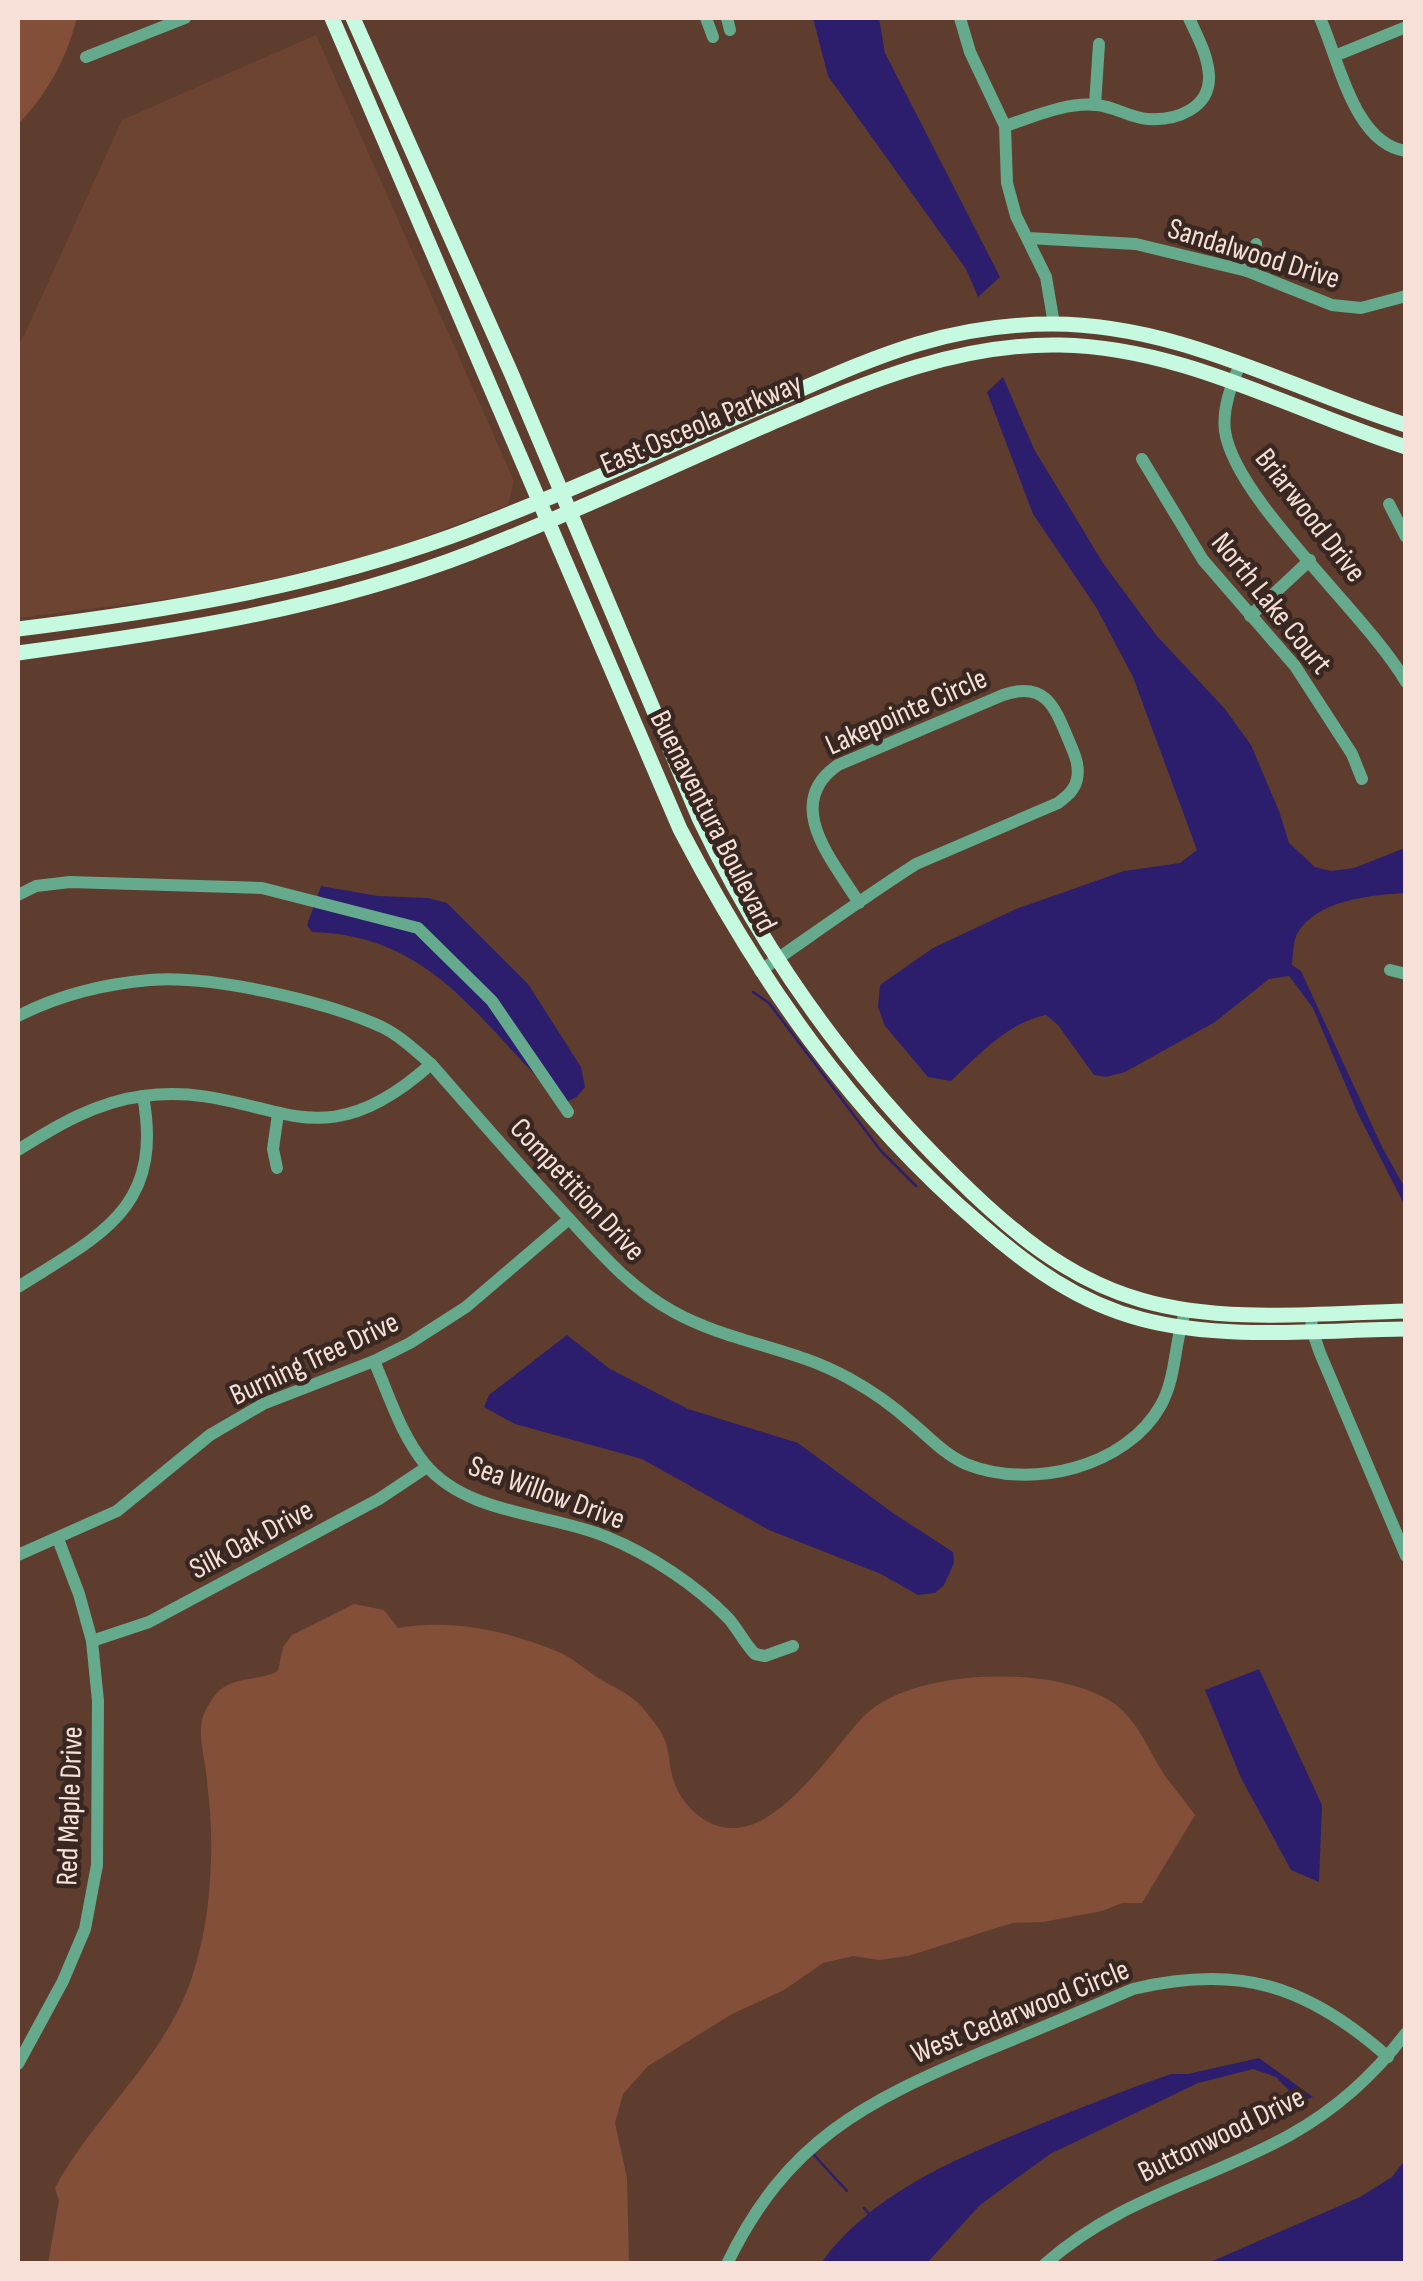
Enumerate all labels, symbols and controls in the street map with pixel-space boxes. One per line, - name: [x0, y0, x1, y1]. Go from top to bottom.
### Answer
- street label: Sandalwood Drive: [1163, 211, 1344, 297]
- street label: East Osceola Parkway: [595, 365, 808, 483]
- street label: Briarwood Drive: [1247, 442, 1373, 590]
- street label: North Lake Court: [1203, 526, 1339, 682]
- street label: Lakepointe Circle: [820, 660, 993, 764]
- street label: Buenaventura Boulevard: [642, 705, 785, 938]
- street label: Competition Drive: [502, 1111, 653, 1269]
- street label: Burning Tree Drive: [224, 1304, 404, 1414]
- street label: Sea Willow Drive: [464, 1448, 630, 1538]
- street label: Silk Oak Drive: [183, 1492, 319, 1587]
- street label: Red Maple Drive: [49, 1726, 91, 1886]
- street label: West Cedarwood Circle: [906, 1952, 1135, 2072]
- street label: Buttonwood Drive: [1132, 2079, 1310, 2191]

